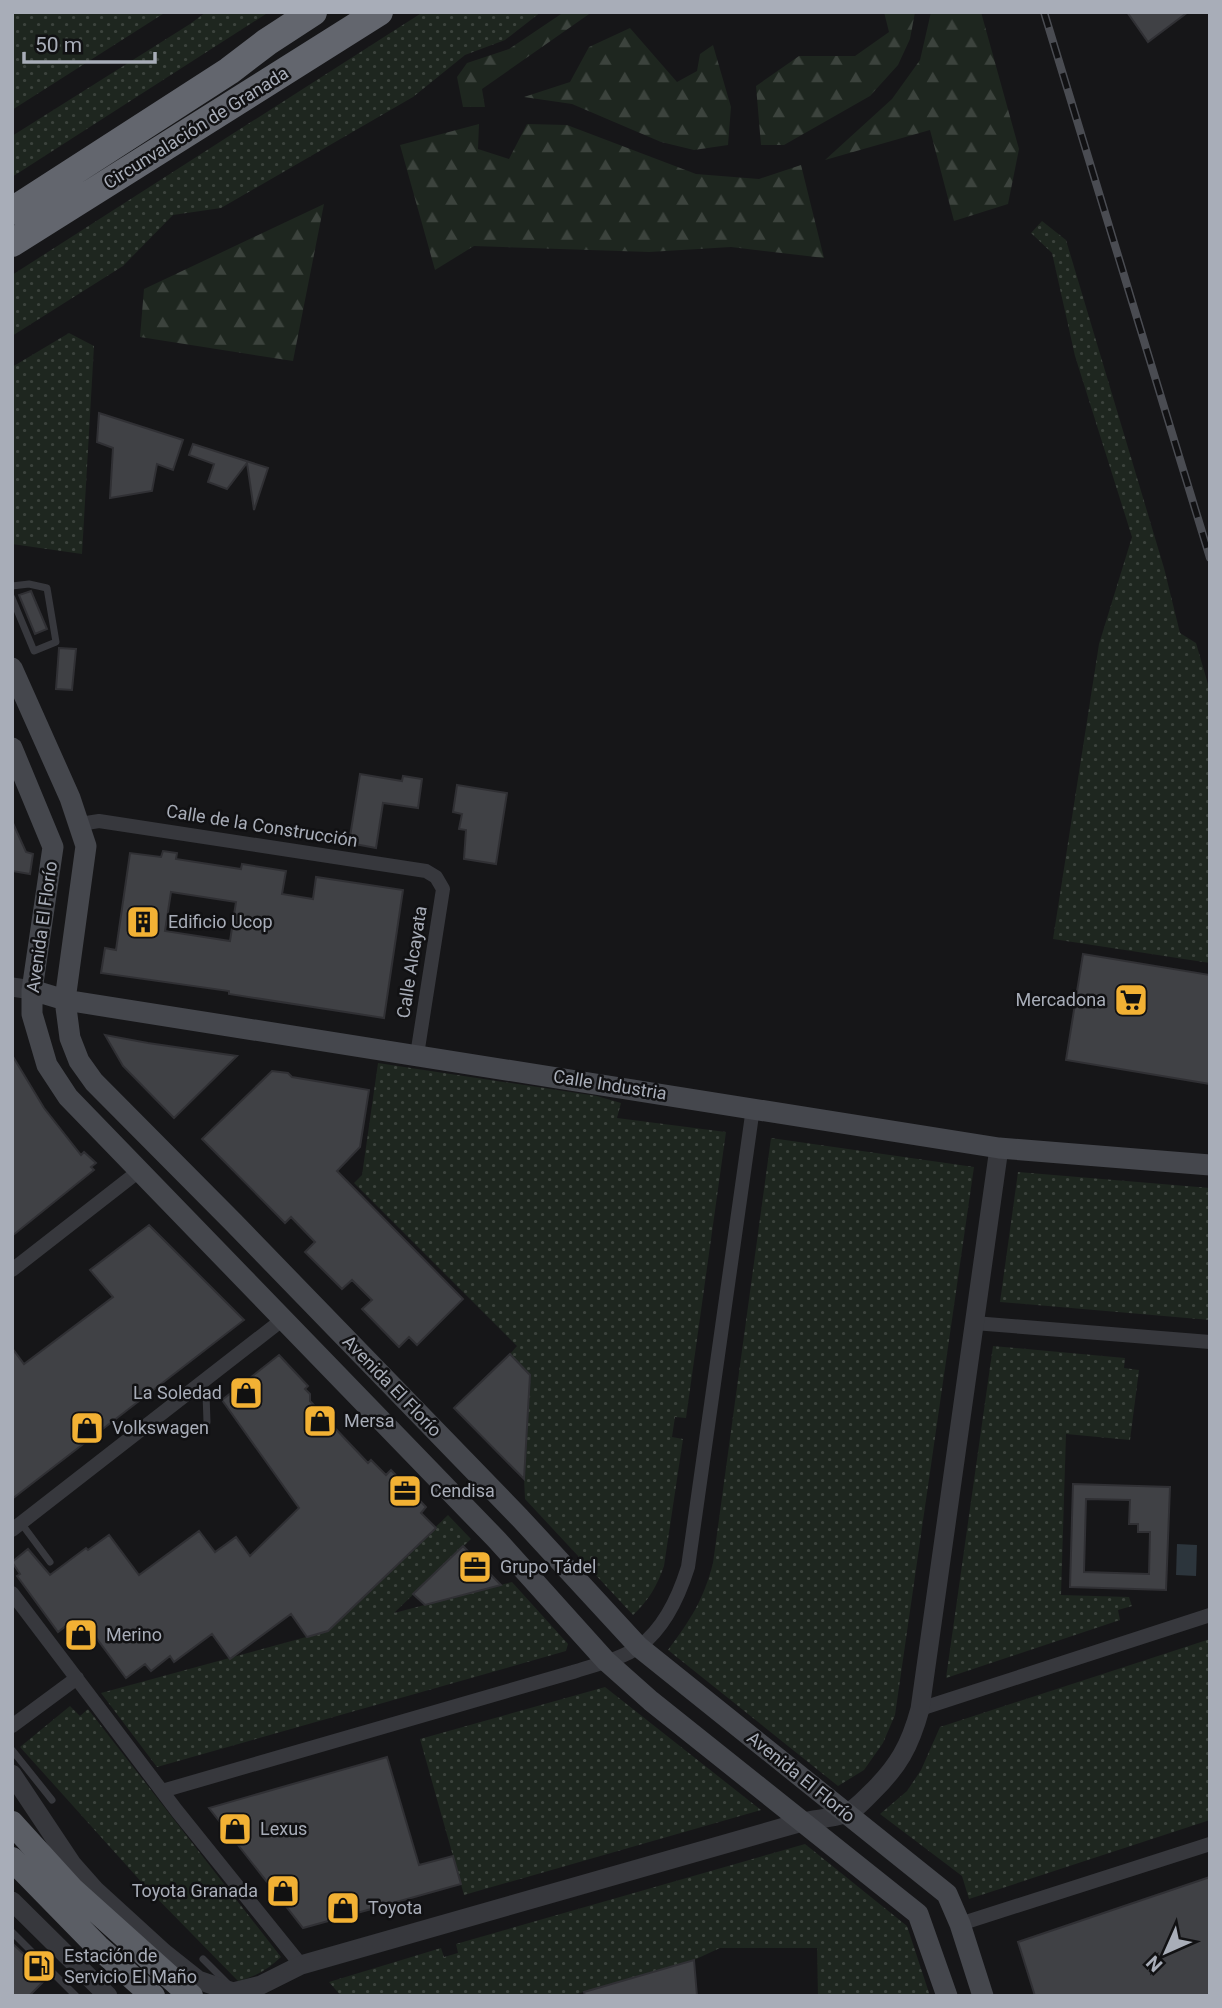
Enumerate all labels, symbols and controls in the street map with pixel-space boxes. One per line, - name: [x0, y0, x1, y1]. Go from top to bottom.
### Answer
- scale bar: [24, 21, 156, 65]
- text: 50 m: [35, 33, 82, 57]
- street label: Circunvalación de Granada: [99, 62, 292, 193]
- street label: Calle de la Construcción: [165, 800, 359, 851]
- street label: Avenida El Florío: [22, 860, 61, 994]
- building icon: Edificio Ucop: [124, 903, 162, 941]
- street label: Calle Alcayata: [392, 904, 431, 1020]
- place label: Edificio Ucop: [168, 911, 273, 932]
- supermarket icon: Mercadona: [1112, 981, 1150, 1019]
- place label: Mercadona: [1015, 989, 1106, 1010]
- street label: Calle Industria: [552, 1065, 668, 1104]
- street label: Avenida El Florío: [339, 1331, 446, 1441]
- shop icon: La Soledad: [227, 1374, 265, 1412]
- place label: La Soledad: [133, 1382, 222, 1403]
- shop icon: Mersa: [301, 1402, 339, 1440]
- shop icon: Volkswagen: [68, 1409, 106, 1447]
- place label: Mersa: [344, 1410, 394, 1431]
- place label: Volkswagen: [112, 1417, 209, 1438]
- office icon: Cendisa: [386, 1472, 424, 1510]
- place label: Cendisa: [430, 1480, 495, 1501]
- office icon: Grupo Tádel: [456, 1548, 494, 1586]
- place label: Grupo Tádel: [500, 1556, 596, 1577]
- shop icon: Merino: [62, 1616, 100, 1654]
- place label: Merino: [106, 1624, 162, 1645]
- street label: Avenida El Florío: [743, 1727, 859, 1827]
- shop icon: Lexus: [216, 1810, 254, 1848]
- place label: Lexus: [260, 1818, 307, 1839]
- shop icon: Toyota Granada: [264, 1872, 302, 1910]
- place label: Toyota Granada: [132, 1880, 258, 1901]
- shop icon: Toyota: [324, 1889, 362, 1927]
- place label: Toyota: [368, 1897, 422, 1918]
- north arrow: [1131, 1917, 1201, 1987]
- place label: Estación de Servicio El Maño: [64, 1945, 197, 1987]
- fuel station icon: Estación de Servicio El Maño: [20, 1947, 58, 1985]
- text: N: [1141, 1951, 1167, 1977]

